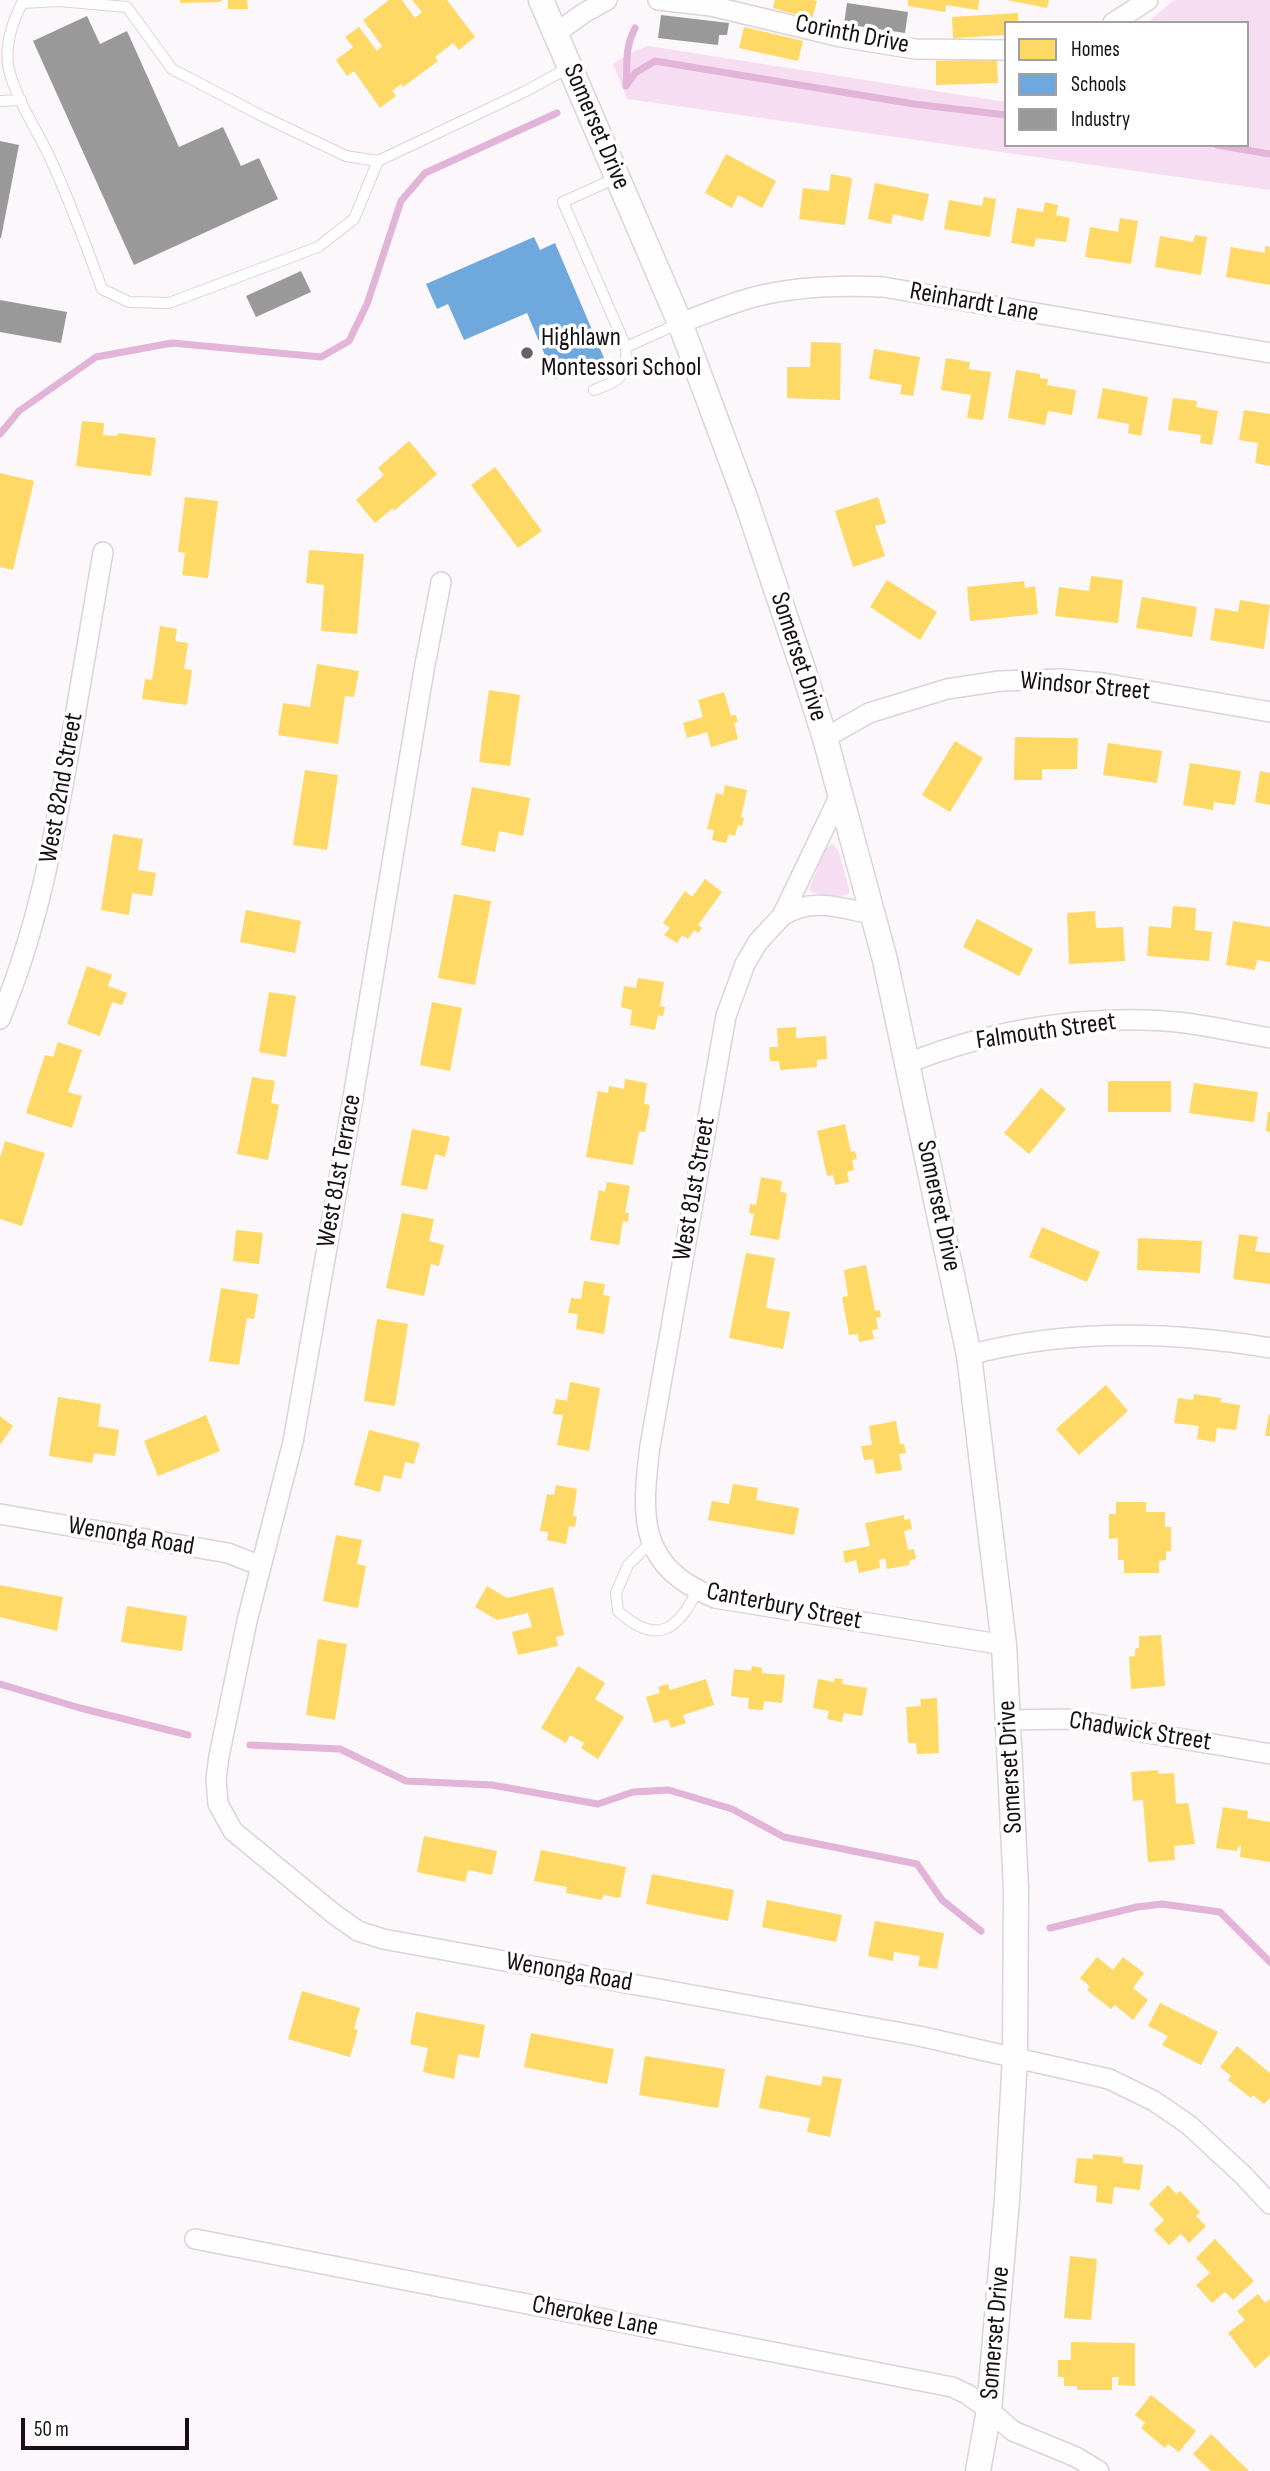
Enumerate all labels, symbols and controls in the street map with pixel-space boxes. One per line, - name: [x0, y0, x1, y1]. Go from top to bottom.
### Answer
- street label: Corinth Drive: [792, 9, 912, 61]
- legend: [1004, 21, 1249, 147]
- text: Homes: [1071, 37, 1120, 62]
- street label: Somerset Drive: [556, 60, 636, 194]
- text: Schools: [1071, 72, 1126, 97]
- text: Industry: [1071, 107, 1130, 132]
- street label: Reinhardt Lane: [907, 276, 1041, 330]
- place label: Highlawn Montessori School: [541, 322, 701, 384]
- marker: Highlawn Montessori School: [519, 345, 535, 361]
- street label: Somerset Drive: [763, 589, 833, 725]
- street label: Windsor Street: [1019, 666, 1151, 708]
- street label: West 82nd Street: [33, 711, 91, 865]
- street label: Falmouth Street: [974, 1007, 1118, 1057]
- street label: West 81st Terrace: [311, 1092, 369, 1250]
- street label: West 81st Street: [667, 1115, 723, 1263]
- street label: Somerset Drive: [909, 1138, 967, 1274]
- street label: Wenonga Road: [66, 1511, 196, 1563]
- street label: Canterbury Street: [704, 1577, 864, 1637]
- street label: Somerset Drive: [992, 1700, 1030, 1834]
- street label: Chadwick Street: [1067, 1705, 1213, 1759]
- street label: Wenonga Road: [504, 1947, 634, 1999]
- street label: Somerset Drive: [975, 2265, 1017, 2401]
- street label: Cherokee Lane: [529, 2289, 661, 2345]
- scale bar: [24, 2404, 192, 2448]
- text: 50 m: [34, 2417, 69, 2442]

